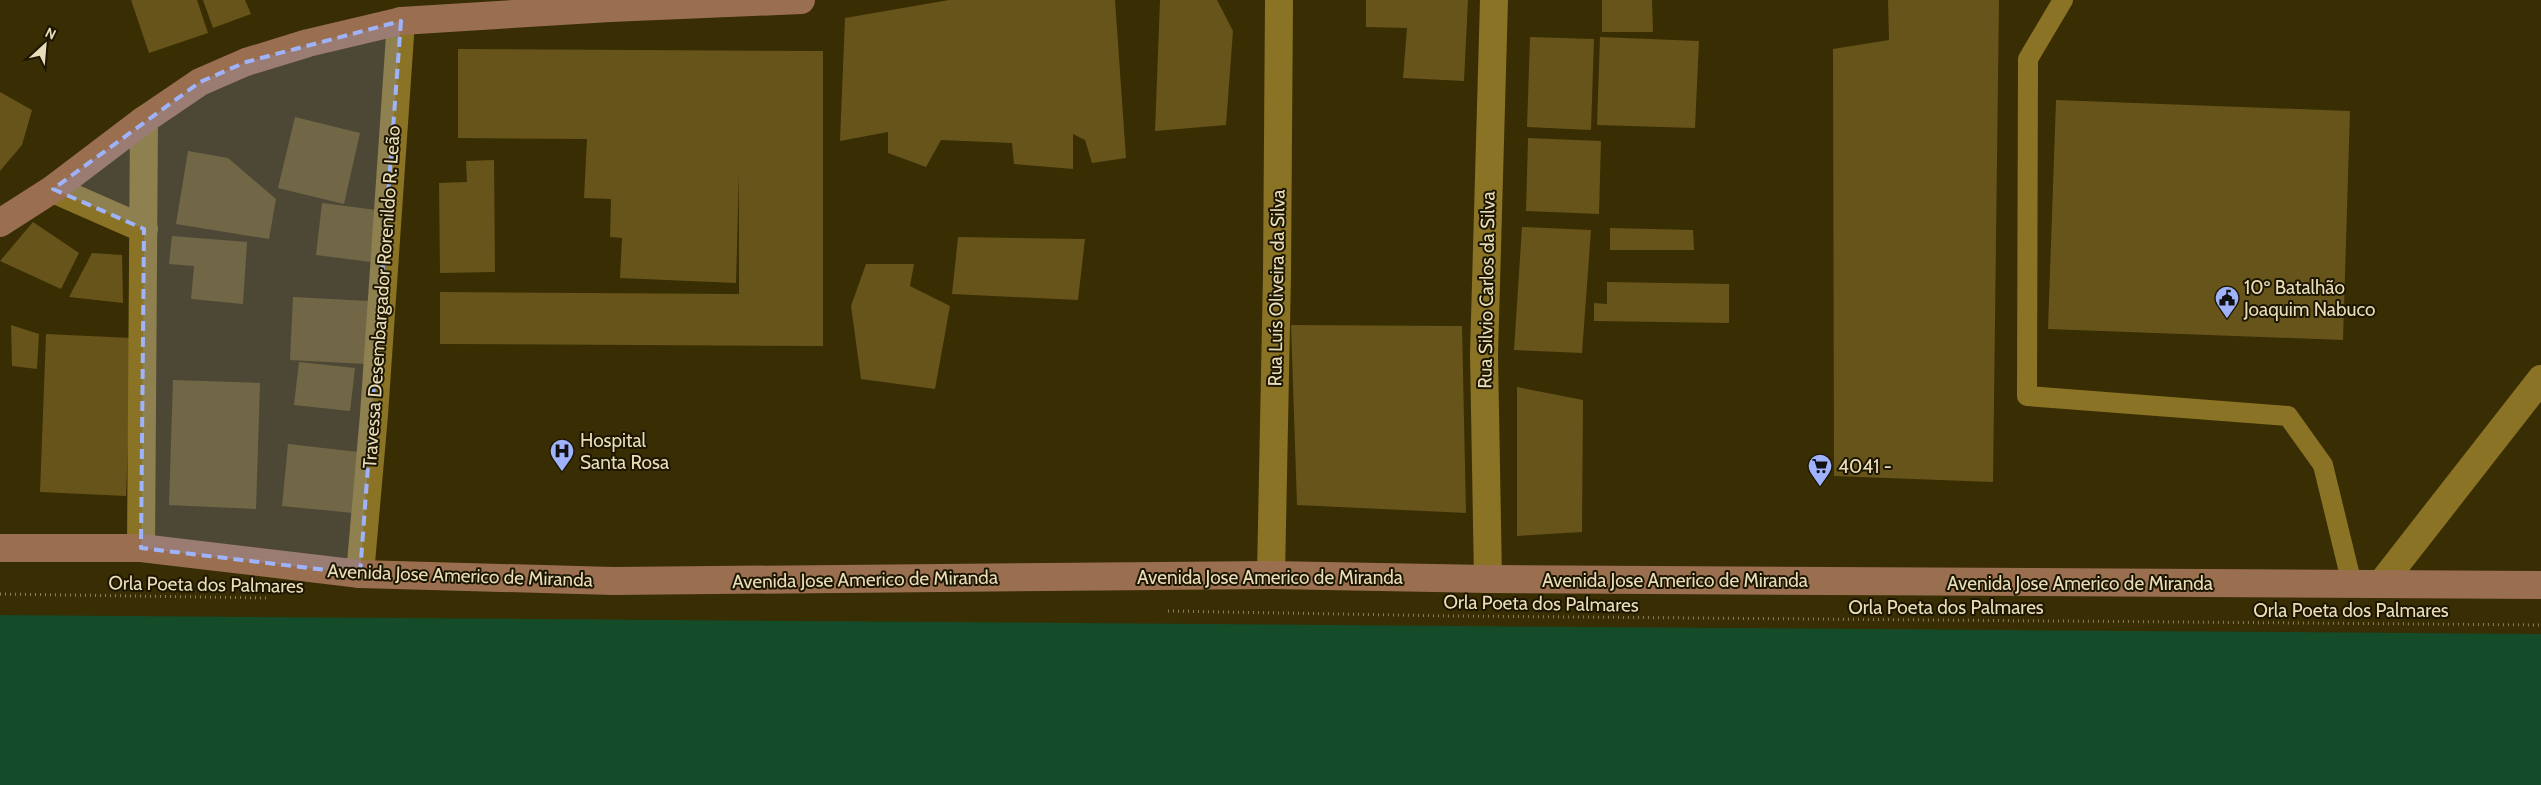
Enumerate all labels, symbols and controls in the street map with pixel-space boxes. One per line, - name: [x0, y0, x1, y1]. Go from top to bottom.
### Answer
- north arrow: [20, 20, 70, 70]
- text: N: [42, 23, 59, 44]
- street label: Travessa Desembargador Rorenildo R. Leão: [358, 125, 405, 469]
- street label: Rua Luís Oliveira da Silva: [1263, 189, 1290, 387]
- street label: Rua Silvio Carlos da Silva: [1473, 191, 1500, 389]
- place label: 10º Batalhão Joaquim Nabuco: [2243, 276, 2375, 321]
- public building icon: 10º Batalhão Joaquim Nabuco: [2214, 285, 2240, 319]
- place label: Hospital Santa Rosa: [580, 429, 669, 474]
- hospital icon: Hospital Santa Rosa: [549, 438, 575, 472]
- supermarket icon: 4041 -: [1807, 453, 1833, 487]
- place label: 4041 -: [1838, 455, 1892, 478]
- street label: Avenida Jose Americo de Miranda: [327, 559, 593, 592]
- street label: Avenida Jose Americo de Miranda: [732, 566, 998, 593]
- street label: Avenida Jose Americo de Miranda: [1137, 566, 1403, 589]
- street label: Avenida Jose Americo de Miranda: [1542, 569, 1808, 592]
- street label: Orla Poeta dos Palmares: [108, 571, 304, 598]
- street label: Avenida Jose Americo de Miranda: [1947, 572, 2213, 595]
- street label: Orla Poeta dos Palmares: [1443, 590, 1639, 617]
- street label: Orla Poeta dos Palmares: [1848, 596, 2044, 619]
- street label: Orla Poeta dos Palmares: [2253, 599, 2449, 622]

